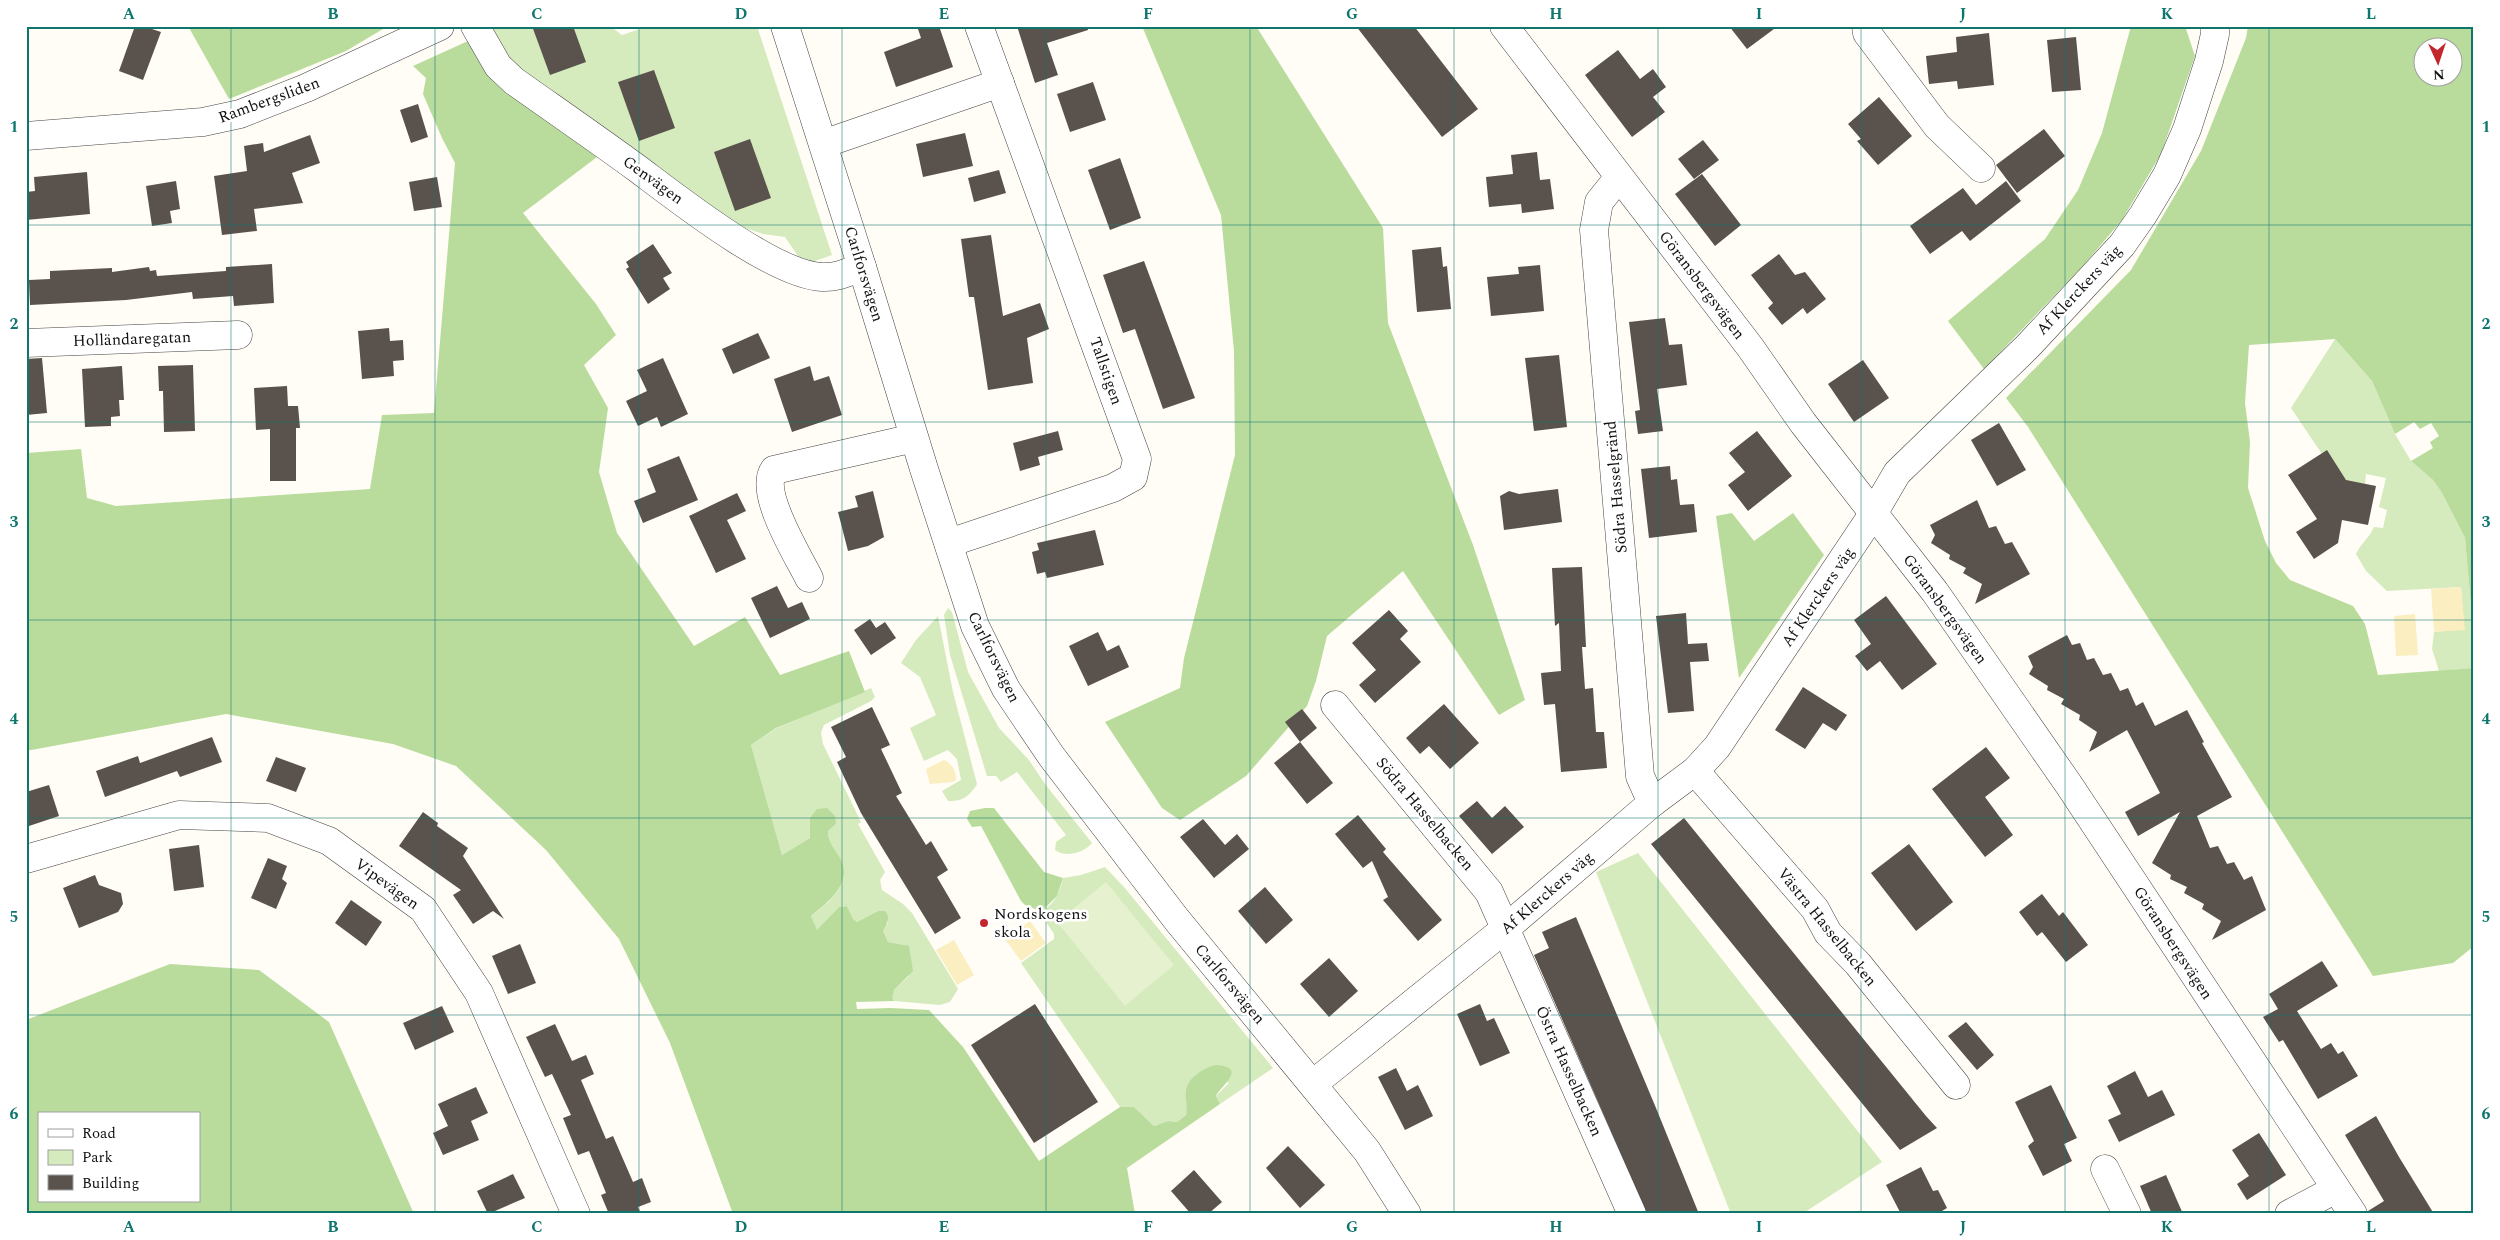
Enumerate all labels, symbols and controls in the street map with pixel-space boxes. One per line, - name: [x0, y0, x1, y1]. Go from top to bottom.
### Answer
- text: A: [123, 2, 136, 26]
- text: B: [327, 2, 339, 26]
- text: C: [531, 2, 543, 26]
- text: D: [735, 2, 748, 26]
- text: E: [939, 2, 949, 26]
- text: F: [1143, 2, 1153, 26]
- text: G: [1346, 2, 1358, 26]
- text: H: [1549, 2, 1563, 26]
- text: I: [1756, 2, 1762, 26]
- text: J: [1960, 2, 1967, 26]
- text: K: [2161, 2, 2174, 26]
- text: L: [2366, 2, 2376, 26]
- north arrow: [2412, 38, 2462, 88]
- text: N: [2432, 64, 2445, 85]
- street label: Rambergsliden: [215, 71, 323, 129]
- text: 1: [10, 115, 18, 139]
- text: 1: [2482, 115, 2490, 139]
- street label: Genvägen: [618, 150, 688, 210]
- street label: Carlforsvägen: [838, 223, 890, 325]
- street label: Göransbergsvägen: [1653, 225, 1751, 345]
- street label: Af Klerckers väg: [2030, 239, 2128, 341]
- text: 2: [10, 312, 19, 336]
- text: 2: [2482, 312, 2491, 336]
- street label: Holländaregatan: [73, 325, 191, 353]
- street label: Tallstigen: [1083, 334, 1129, 408]
- street label: Södra Hasselgränd: [1598, 420, 1634, 554]
- text: 3: [10, 510, 19, 534]
- text: 3: [2482, 510, 2491, 534]
- street label: Af Klerckers väg: [1775, 542, 1861, 652]
- street label: Göransbergsvägen: [1897, 549, 1993, 669]
- street label: Carlforsvägen: [962, 607, 1026, 707]
- text: 4: [10, 707, 19, 731]
- text: 4: [2482, 707, 2491, 731]
- street label: Södra Hasselbacken: [1370, 752, 1480, 876]
- street label: Af Klerckers väg: [1495, 846, 1599, 940]
- street label: Vipevägen: [350, 852, 424, 916]
- street label: Västra Hasselbacken: [1771, 862, 1883, 992]
- street label: Göransbergsvägen: [2127, 882, 2219, 1004]
- place label: Nordskogens skola: [994, 902, 1087, 944]
- text: 5: [10, 905, 18, 929]
- text: 5: [2482, 905, 2490, 929]
- marker: Nordskogens skola: [978, 917, 990, 929]
- street label: Carlforsvägen: [1189, 938, 1271, 1030]
- street label: Östra Hasselbacken: [1529, 1002, 1609, 1140]
- text: 6: [10, 1102, 19, 1126]
- text: 6: [2482, 1102, 2491, 1126]
- legend: [38, 1112, 200, 1202]
- text: Road: [82, 1122, 116, 1145]
- text: Park: [82, 1146, 113, 1169]
- text: Building: [82, 1172, 139, 1195]
- text: A: [123, 1215, 136, 1239]
- text: B: [327, 1215, 339, 1239]
- text: C: [531, 1215, 543, 1239]
- text: D: [735, 1215, 748, 1239]
- text: E: [939, 1215, 949, 1239]
- text: F: [1143, 1215, 1153, 1239]
- text: G: [1346, 1215, 1358, 1239]
- text: H: [1549, 1215, 1563, 1239]
- text: I: [1756, 1215, 1762, 1239]
- text: J: [1960, 1215, 1967, 1239]
- text: K: [2161, 1215, 2174, 1239]
- text: L: [2366, 1215, 2376, 1239]

